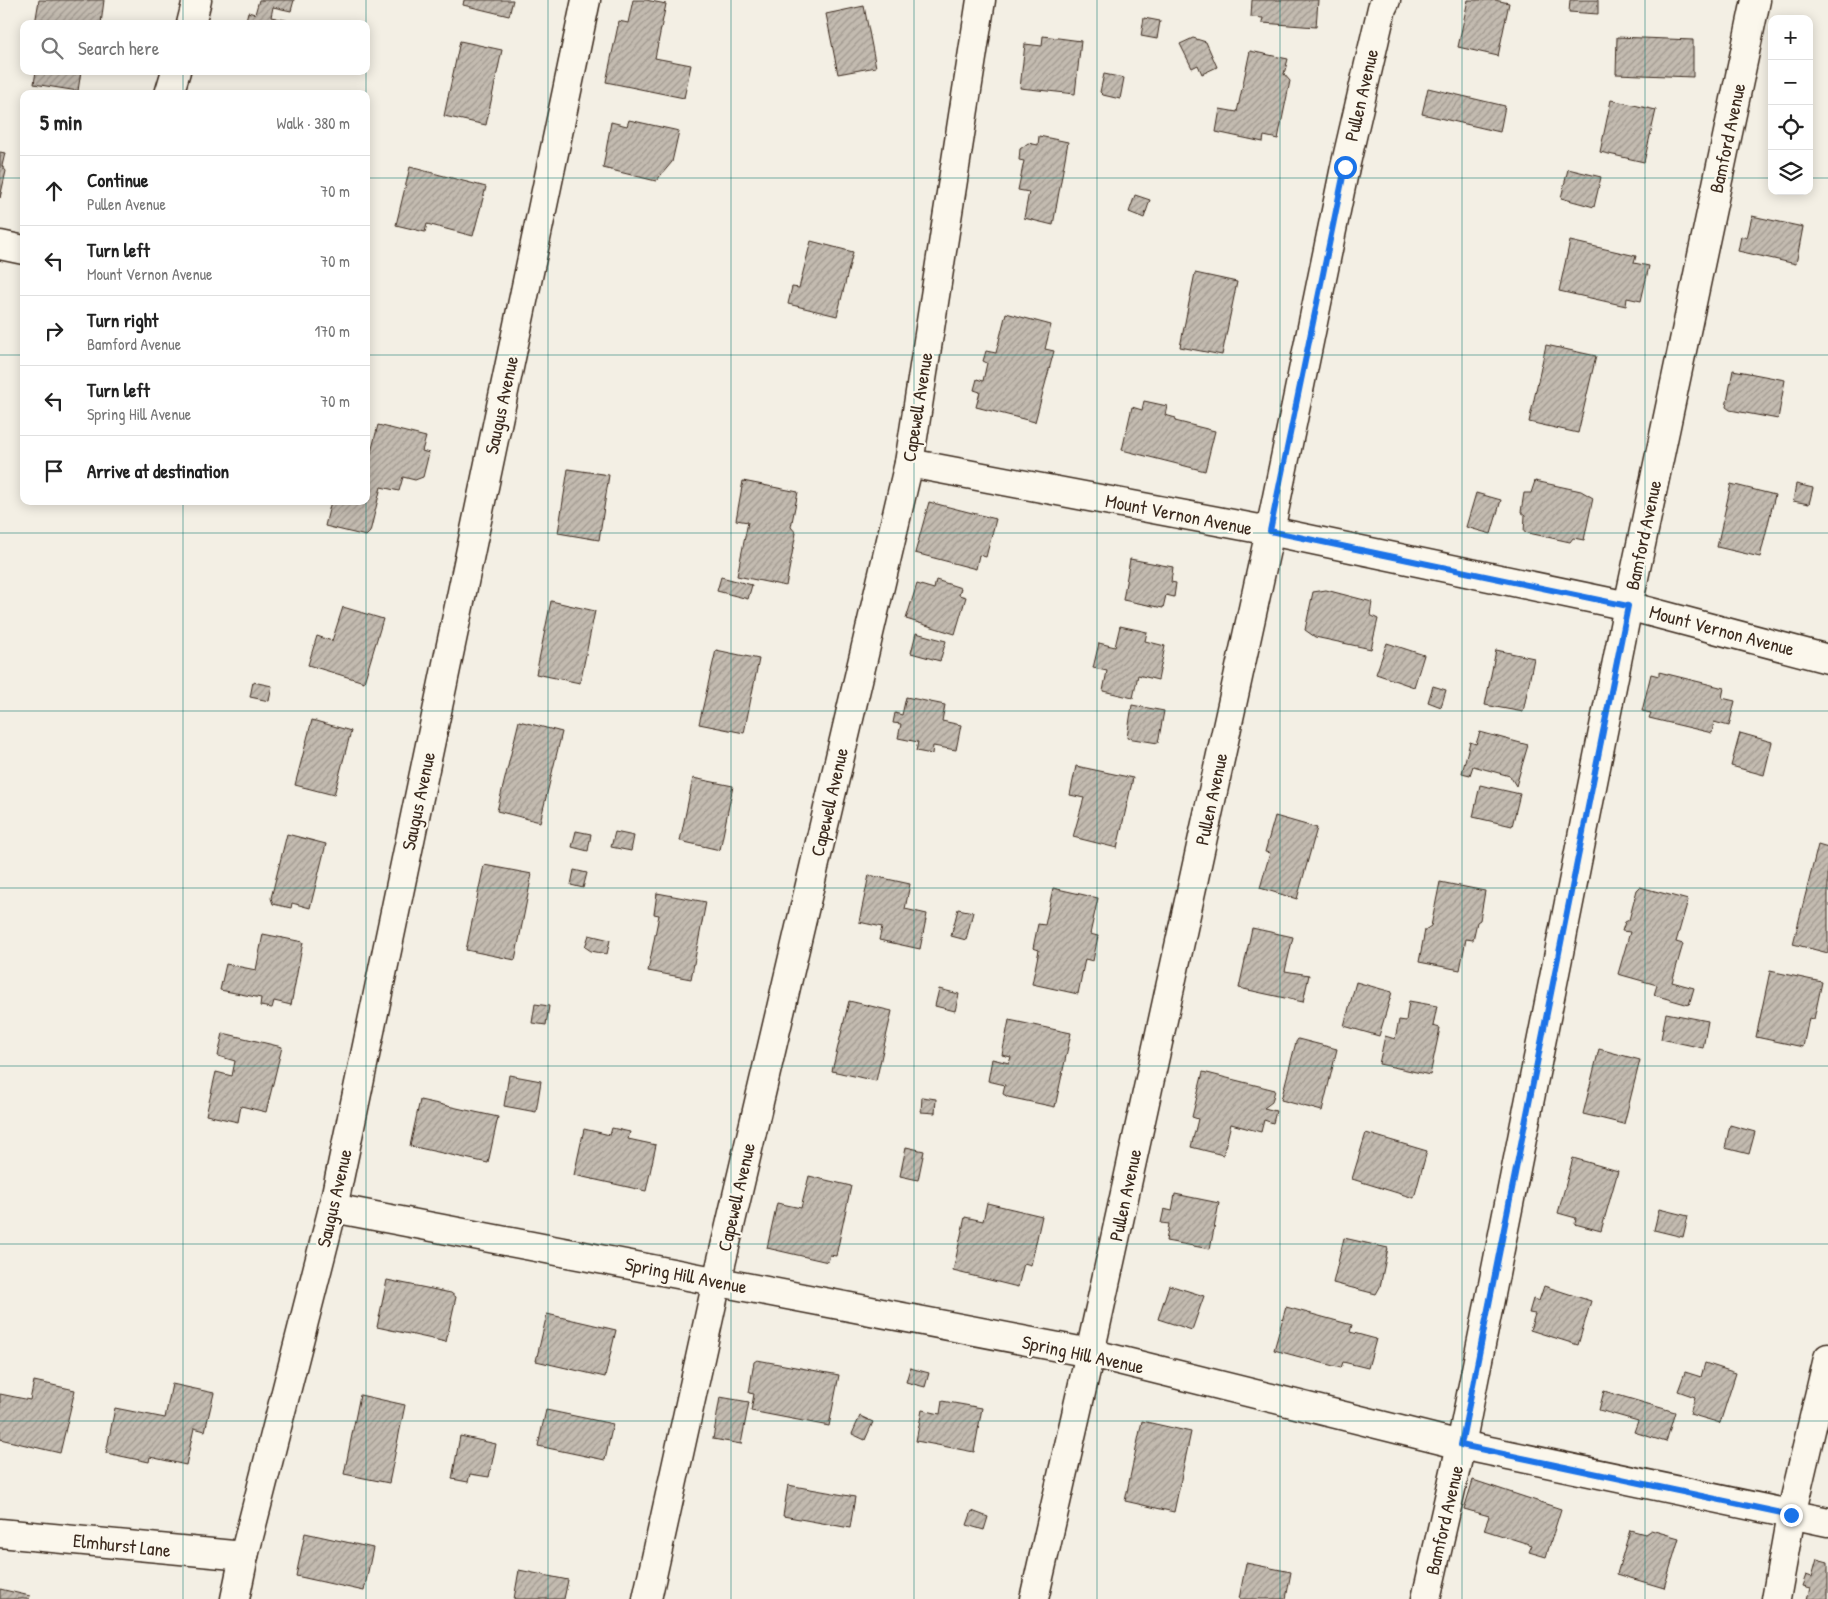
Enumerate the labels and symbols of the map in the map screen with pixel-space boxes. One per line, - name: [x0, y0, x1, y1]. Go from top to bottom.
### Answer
- street label: Pullen Avenue: [1338, 46, 1384, 144]
- street label: Bamford Avenue: [1703, 80, 1751, 195]
- route start: [1334, 156, 1357, 179]
- street label: Capewell Avenue: [896, 350, 939, 464]
- street label: Saugus Avenue: [478, 353, 524, 456]
- street label: Bamford Avenue: [1619, 477, 1667, 592]
- street label: Mount Vernon Avenue: [1103, 487, 1255, 541]
- street label: Mount Vernon Avenue: [1647, 598, 1798, 662]
- street label: Capewell Avenue: [804, 745, 854, 859]
- street label: Saugus Avenue: [395, 749, 441, 852]
- street label: Pullen Avenue: [1189, 750, 1234, 848]
- street label: Capewell Avenue: [711, 1140, 761, 1254]
- street label: Saugus Avenue: [310, 1146, 358, 1249]
- street label: Pullen Avenue: [1103, 1146, 1148, 1244]
- street label: Spring Hill Avenue: [623, 1250, 750, 1300]
- street label: Spring Hill Avenue: [1020, 1328, 1147, 1380]
- street label: Bamford Avenue: [1419, 1462, 1469, 1577]
- route end: [1780, 1504, 1803, 1527]
- street label: Elmhurst Lane: [72, 1527, 173, 1563]

